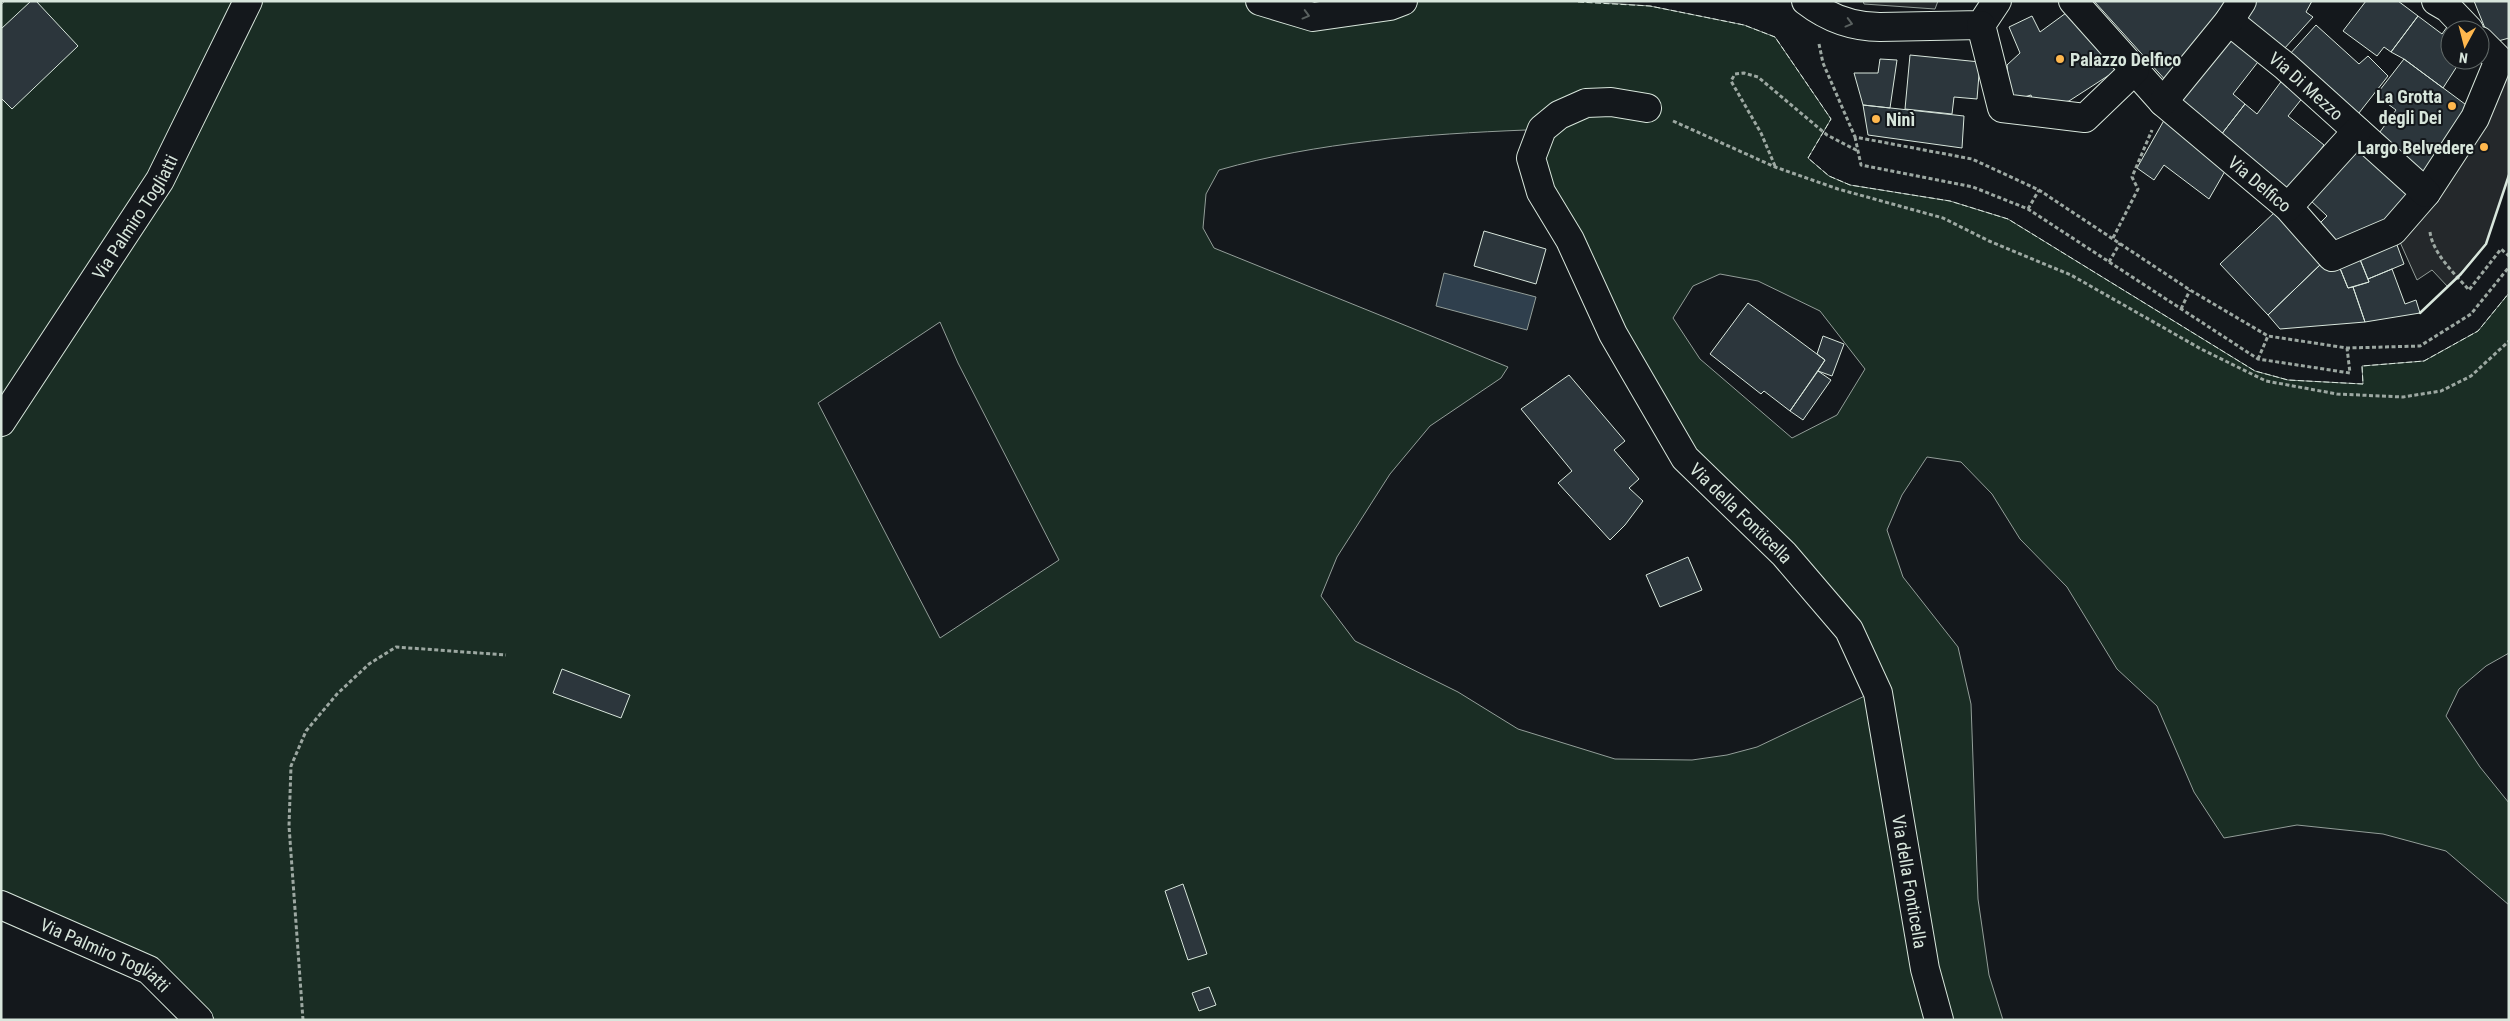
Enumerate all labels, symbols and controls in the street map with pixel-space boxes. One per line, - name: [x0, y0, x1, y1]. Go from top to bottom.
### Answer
- one-way arrow: [1302, 9, 1311, 20]
- one-way arrow: [1845, 17, 1854, 28]
- north arrow: [2440, 20, 2490, 70]
- street label: Via Di Mezzo: [2265, 47, 2348, 124]
- place label: Palazzo Delfico: [2070, 49, 2181, 70]
- text: N: [2458, 49, 2469, 66]
- marker: Palazzo Delfico: [2054, 53, 2066, 65]
- place label: La Grotta degli Dei: [2376, 86, 2442, 128]
- marker: La Grotta degli Dei: [2446, 100, 2458, 112]
- place label: Ninì: [1886, 109, 1915, 130]
- marker: Ninì: [1870, 113, 1882, 125]
- place label: Largo Belvedere: [2357, 137, 2474, 158]
- marker: Largo Belvedere: [2478, 141, 2490, 153]
- street label: Via Palmiro Togliatti: [87, 151, 181, 283]
- street label: Via Delfico: [2224, 151, 2296, 216]
- street label: Via della Fonticella: [1686, 458, 1797, 567]
- street label: Via della Fonticella: [1888, 813, 1932, 950]
- street label: Via Palmiro Togliatti: [37, 913, 175, 996]

